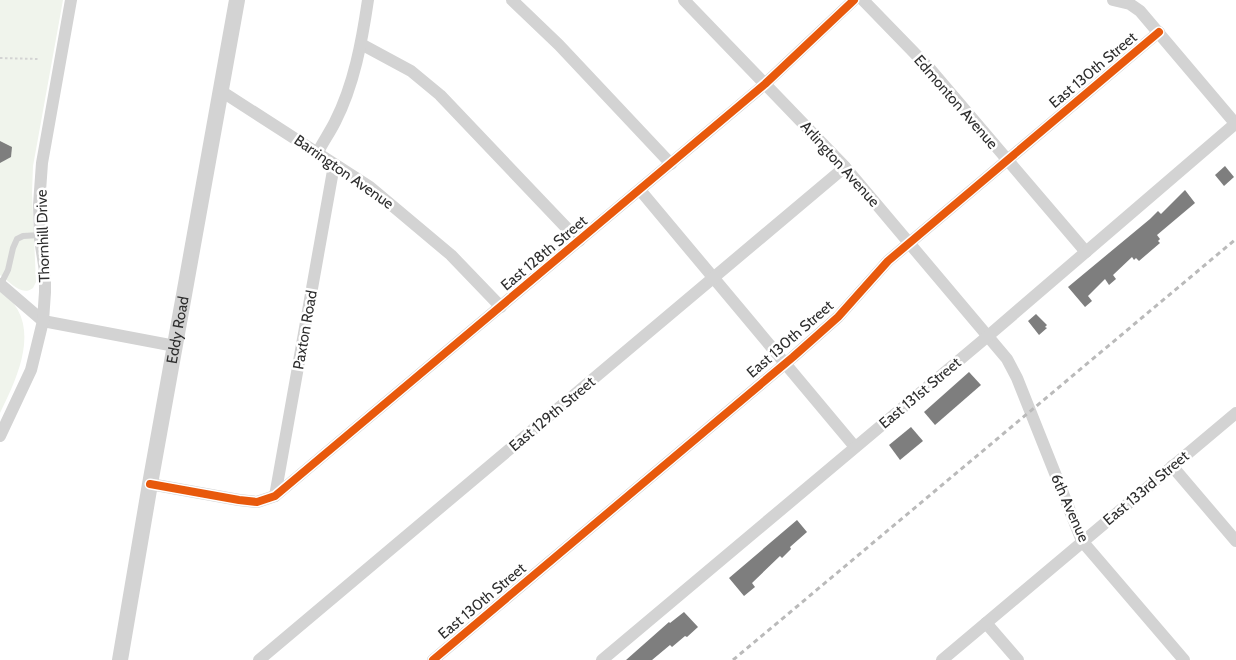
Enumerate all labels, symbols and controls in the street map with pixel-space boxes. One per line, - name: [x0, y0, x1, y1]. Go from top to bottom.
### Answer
- street label: East 130th Street: [1046, 28, 1140, 112]
- street label: Edmonton Avenue: [910, 51, 1002, 153]
- street label: Arlington Avenue: [797, 117, 883, 211]
- street label: Barrington Avenue: [291, 131, 397, 213]
- street label: Thornhill Drive: [32, 189, 54, 283]
- street label: East 128th Street: [497, 212, 591, 294]
- street label: Paxton Road: [289, 289, 321, 371]
- street label: Eddy Road: [163, 295, 193, 365]
- street label: East 130th Street: [743, 297, 837, 381]
- street label: East 131st Street: [875, 354, 965, 432]
- street label: East 129th Street: [505, 373, 599, 455]
- street label: East 133rd Street: [1100, 447, 1192, 529]
- street label: 6th Avenue: [1047, 471, 1093, 545]
- street label: East 130th Street: [435, 559, 529, 643]

